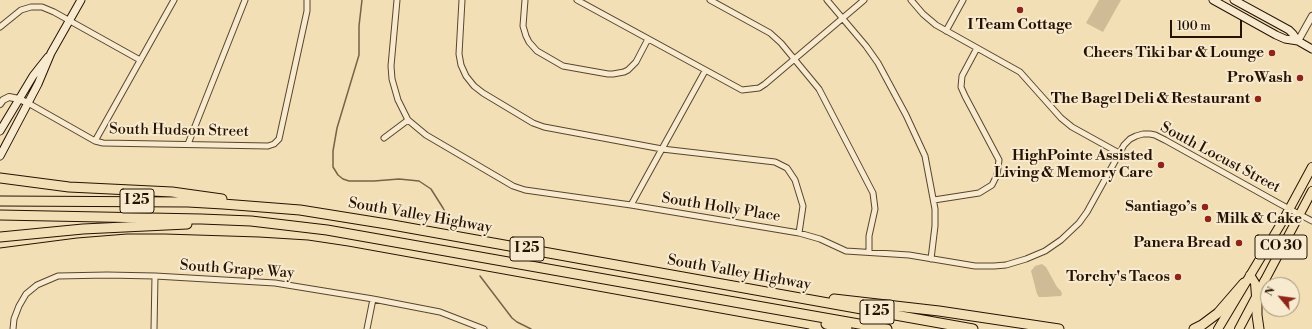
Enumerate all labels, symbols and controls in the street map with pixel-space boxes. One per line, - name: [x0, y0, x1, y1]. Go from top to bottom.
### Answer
- marker: I Team Cottage: [1015, 5, 1025, 15]
- scale bar: [1172, 12, 1244, 38]
- place label: I Team Cottage: [968, 16, 1072, 34]
- text: 100 m: [1177, 19, 1211, 34]
- place label: Cheers Tiki bar & Lounge: [1083, 44, 1264, 62]
- marker: Cheers Tiki bar & Lounge: [1267, 48, 1277, 58]
- place label: ProWash: [1227, 69, 1292, 87]
- marker: ProWash: [1295, 73, 1305, 83]
- place label: The Bagel Deli & Restaurant: [1051, 90, 1250, 108]
- marker: The Bagel Deli & Restaurant: [1253, 94, 1263, 104]
- street label: South Locust Street: [1157, 119, 1283, 197]
- street label: South Hudson Street: [109, 121, 249, 141]
- place label: HighPointe Assisted Living & Memory Care: [994, 147, 1153, 182]
- marker: HighPointe Assisted Living & Memory Care: [1156, 160, 1166, 170]
- road number: I 25: [120, 189, 154, 213]
- street label: South Holly Place: [660, 190, 782, 226]
- street label: South Valley Highway: [347, 194, 493, 238]
- place label: Santiago’s: [1125, 198, 1197, 216]
- marker: Santiago’s: [1200, 202, 1210, 212]
- place label: Milk & Cake: [1216, 210, 1302, 228]
- marker: Milk & Cake: [1203, 214, 1213, 224]
- place label: Panera Bread: [1133, 234, 1231, 252]
- road number: CO 30: [1255, 235, 1307, 259]
- road number: I 25: [510, 237, 544, 261]
- marker: Panera Bread: [1234, 238, 1244, 248]
- street label: South Valley Highway: [666, 251, 812, 295]
- street label: South Grape Way: [179, 257, 295, 283]
- place label: Torchy's Tacos: [1066, 268, 1170, 286]
- marker: Torchy's Tacos: [1173, 272, 1183, 282]
- north arrow: [1260, 277, 1300, 317]
- text: N: [1262, 284, 1279, 299]
- road number: I 25: [860, 300, 894, 324]

